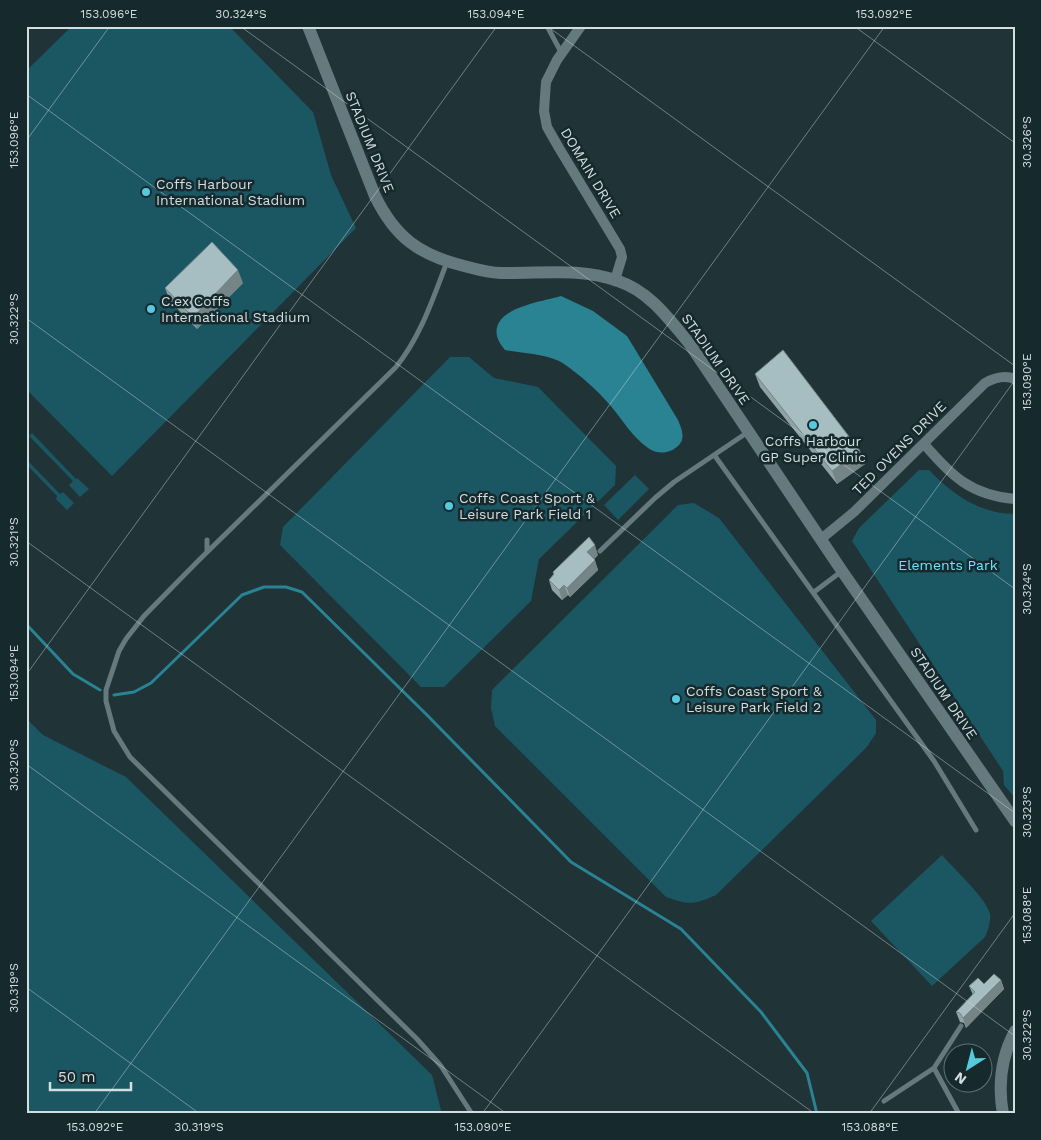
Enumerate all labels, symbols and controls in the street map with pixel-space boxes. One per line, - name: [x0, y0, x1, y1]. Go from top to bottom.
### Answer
- text: 153.096°E: [81, 7, 138, 21]
- text: 30.324°S: [215, 7, 267, 21]
- text: 153.094°E: [468, 7, 525, 21]
- text: 153.092°E: [856, 7, 913, 21]
- street label: STADIUM DRIVE: [342, 89, 398, 195]
- text: 153.096°E: [7, 111, 21, 168]
- text: 30.326°S: [1020, 116, 1034, 168]
- street label: DOMAIN DRIVE: [558, 125, 624, 221]
- place label: Coffs Harbour International Stadium: [156, 176, 305, 208]
- marker: Coffs Harbour International Stadium: [140, 186, 152, 198]
- text: 30.322°S: [7, 293, 21, 345]
- place label: C.ex Coffs International Stadium: [161, 293, 310, 325]
- marker: C.ex Coffs International Stadium: [145, 303, 157, 315]
- street label: STADIUM DRIVE: [679, 310, 753, 408]
- text: 153.090°E: [1020, 353, 1034, 411]
- street label: TED OVENS DRIVE: [849, 398, 949, 498]
- marker: Coffs Harbour GP Super Clinic: [807, 419, 819, 431]
- place label: Coffs Harbour GP Super Clinic: [760, 433, 866, 465]
- place label: Coffs Coast Sport & Leisure Park Field 1: [459, 490, 595, 522]
- marker: Coffs Coast Sport & Leisure Park Field 1: [443, 500, 455, 512]
- text: 30.321°S: [7, 517, 21, 567]
- park label: Elements Park: [898, 557, 998, 573]
- text: 30.324°S: [1020, 563, 1034, 615]
- text: 153.094°E: [7, 644, 21, 701]
- street label: STADIUM DRIVE: [907, 644, 981, 742]
- place label: Coffs Coast Sport & Leisure Park Field 2: [686, 683, 822, 715]
- marker: Coffs Coast Sport & Leisure Park Field 2: [670, 693, 682, 705]
- text: 30.320°S: [7, 739, 21, 791]
- text: 30.323°S: [1020, 786, 1034, 838]
- text: 153.088°E: [1020, 886, 1034, 944]
- text: 30.319°S: [7, 963, 21, 1013]
- text: 30.322°S: [1020, 1009, 1034, 1061]
- north arrow: [944, 1042, 994, 1092]
- scale bar: [50, 1060, 131, 1092]
- text: 50 m: [58, 1068, 95, 1086]
- text: N: [951, 1069, 969, 1088]
- text: 153.092°E: [67, 1120, 124, 1134]
- text: 30.319°S: [174, 1120, 224, 1134]
- text: 153.090°E: [454, 1120, 512, 1134]
- text: 153.088°E: [842, 1120, 899, 1134]

